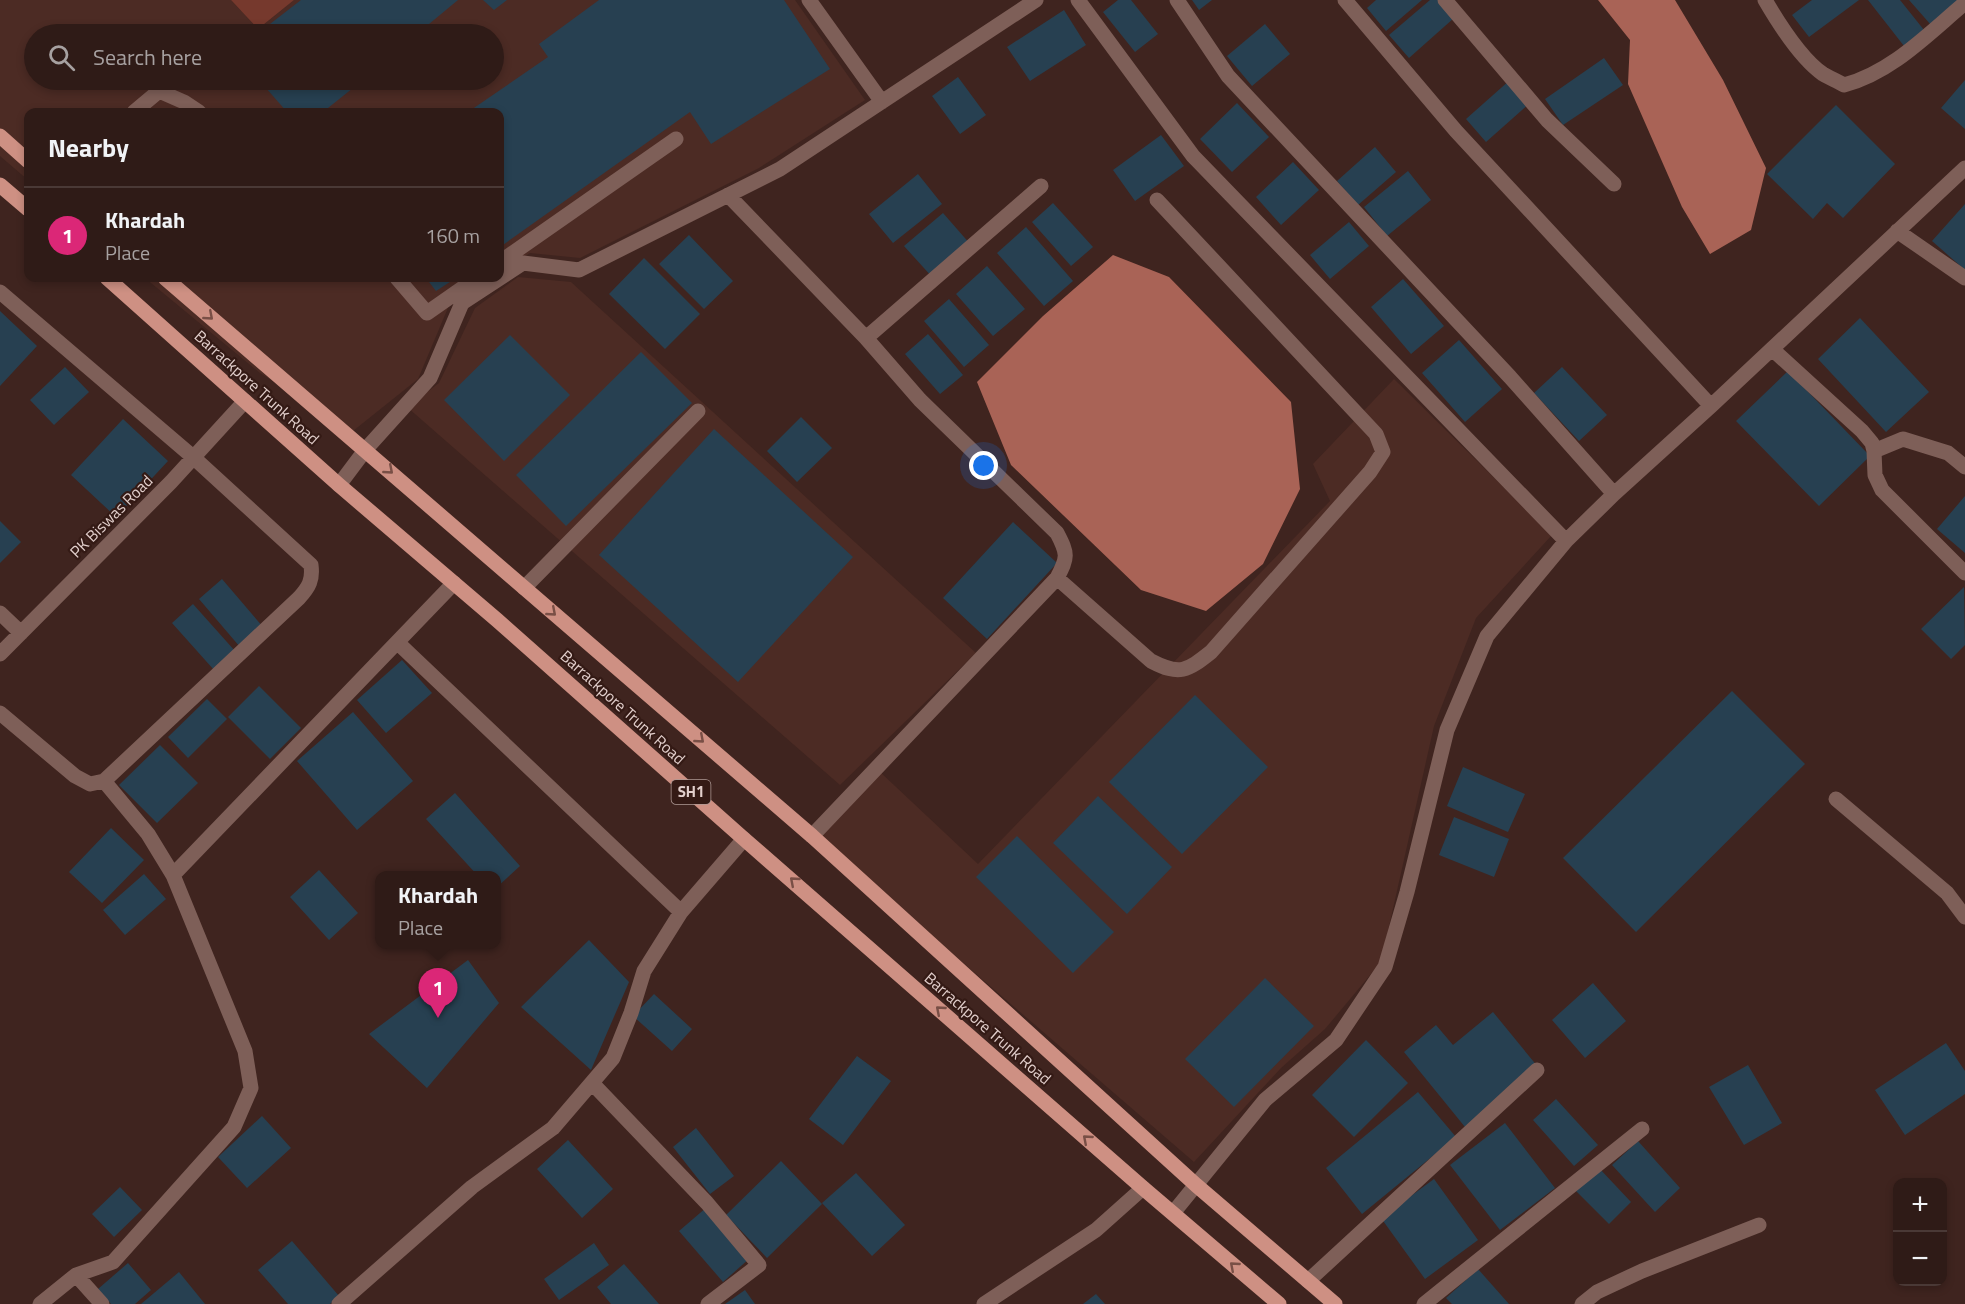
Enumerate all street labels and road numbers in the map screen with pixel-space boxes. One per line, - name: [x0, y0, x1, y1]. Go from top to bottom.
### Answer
- street label: Barrackpore Trunk Road: [189, 324, 325, 450]
- street label: PK Biswas Road: [64, 469, 158, 563]
- street label: Barrackpore Trunk Road: [555, 644, 691, 770]
- road number: SH1: [672, 780, 710, 804]
- street label: Barrackpore Trunk Road: [919, 966, 1057, 1090]

